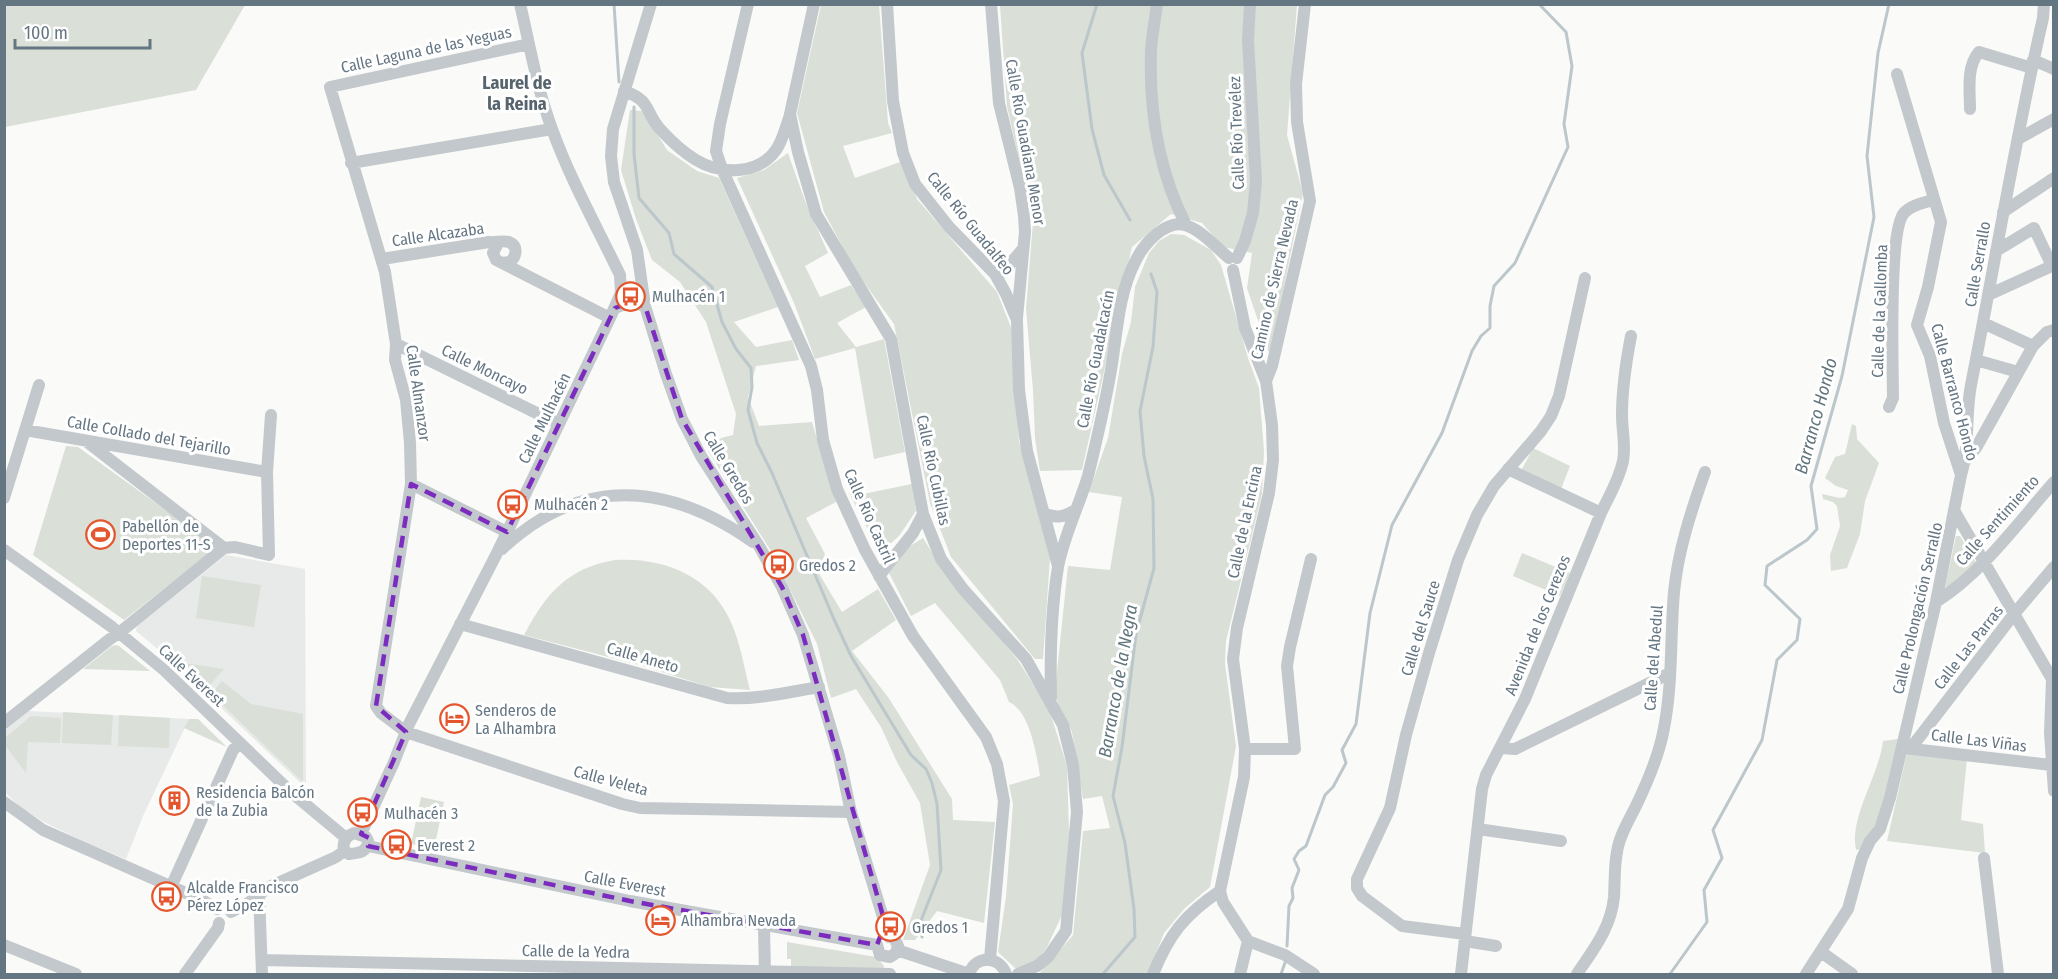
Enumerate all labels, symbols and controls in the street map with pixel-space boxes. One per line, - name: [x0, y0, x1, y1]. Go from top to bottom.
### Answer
- scale bar: [15, 12, 150, 50]
- text: 100 m: [24, 22, 68, 44]
- street label: Calle Laguna de las Yeguas: [339, 22, 513, 77]
- street label: Calle Río Guadiana Menor: [1002, 58, 1050, 227]
- district label: Laurel de la Reina: [482, 72, 552, 115]
- street label: Calle Río Trevélez: [1225, 76, 1248, 190]
- street label: Calle Río Guadalfeo: [923, 168, 1018, 279]
- street label: Camino de Sierra Nevada: [1247, 197, 1302, 361]
- street label: Calle Alcazaba: [391, 219, 486, 250]
- street label: Calle Serrallo: [1961, 220, 1994, 308]
- street label: Calle de la Gallomba: [1868, 244, 1891, 378]
- bus stop icon: Mulhacén 1: [615, 280, 647, 312]
- place label: Mulhacén 1: [652, 287, 725, 306]
- street label: Calle Río Guadalcacín: [1073, 288, 1118, 430]
- street label: Calle Barranco Hondo: [1927, 321, 1982, 463]
- street label: Calle Moncayo: [439, 340, 531, 399]
- street label: Calle Almanzor: [402, 344, 435, 443]
- water label: Barranco Hondo: [1790, 355, 1842, 477]
- street label: Calle Mulhacén: [514, 370, 575, 467]
- street label: Calle Collado del Tejarillo: [66, 412, 232, 459]
- street label: Calle Río Cubillas: [913, 413, 955, 527]
- street label: Calle Gredos: [699, 427, 758, 507]
- street label: Calle de la Encina: [1223, 464, 1266, 580]
- street label: Calle Río Castril: [840, 466, 899, 567]
- street label: Calle Sentimiento: [1952, 471, 2043, 570]
- bus stop icon: Mulhacén 2: [497, 488, 529, 520]
- place label: Mulhacén 2: [534, 495, 608, 514]
- place label: Pabellón de Deportes 11-S: [122, 517, 211, 554]
- sports icon: Pabellón de Deportes 11-S: [85, 519, 117, 551]
- street label: Calle Prolongación Serrallo: [1888, 520, 1947, 696]
- bus stop icon: Gredos 2: [762, 549, 794, 581]
- street label: Avenida de los Cerezos: [1501, 552, 1574, 698]
- place label: Gredos 2: [799, 556, 856, 575]
- street label: Calle del Sauce: [1397, 578, 1444, 678]
- street label: Calle Las Parras: [1930, 601, 2007, 693]
- water label: Barranco de la Negra: [1094, 603, 1142, 759]
- street label: Calle del Abedul: [1640, 604, 1667, 712]
- street label: Calle Aneto: [605, 638, 681, 677]
- street label: Calle Everest: [155, 640, 229, 711]
- place label: Senderos de La Alhambra: [475, 701, 556, 738]
- hotel icon: Senderos de La Alhambra: [438, 703, 470, 735]
- street label: Calle Las Viñas: [1930, 725, 2028, 756]
- street label: Calle Veleta: [572, 761, 650, 800]
- place label: Residencia Balcón de la Zubia: [196, 783, 315, 820]
- building icon: Residencia Balcón de la Zubia: [159, 785, 191, 817]
- bus stop icon: Mulhacén 3: [347, 797, 379, 829]
- place label: Mulhacén 3: [384, 804, 458, 823]
- bus stop icon: Everest 2: [380, 829, 412, 861]
- place label: Everest 2: [417, 836, 475, 855]
- street label: Calle Everest: [582, 866, 668, 901]
- place label: Alcalde Francisco Pérez López: [187, 878, 299, 915]
- bus stop icon: Alcalde Francisco Pérez López: [150, 880, 182, 912]
- hotel icon: Alhambra Nevada: [644, 904, 676, 936]
- place label: Alhambra Nevada: [681, 911, 796, 930]
- bus stop icon: Gredos 1: [875, 911, 907, 943]
- place label: Gredos 1: [912, 918, 968, 937]
- street label: Calle de la Yedra: [522, 941, 630, 962]

